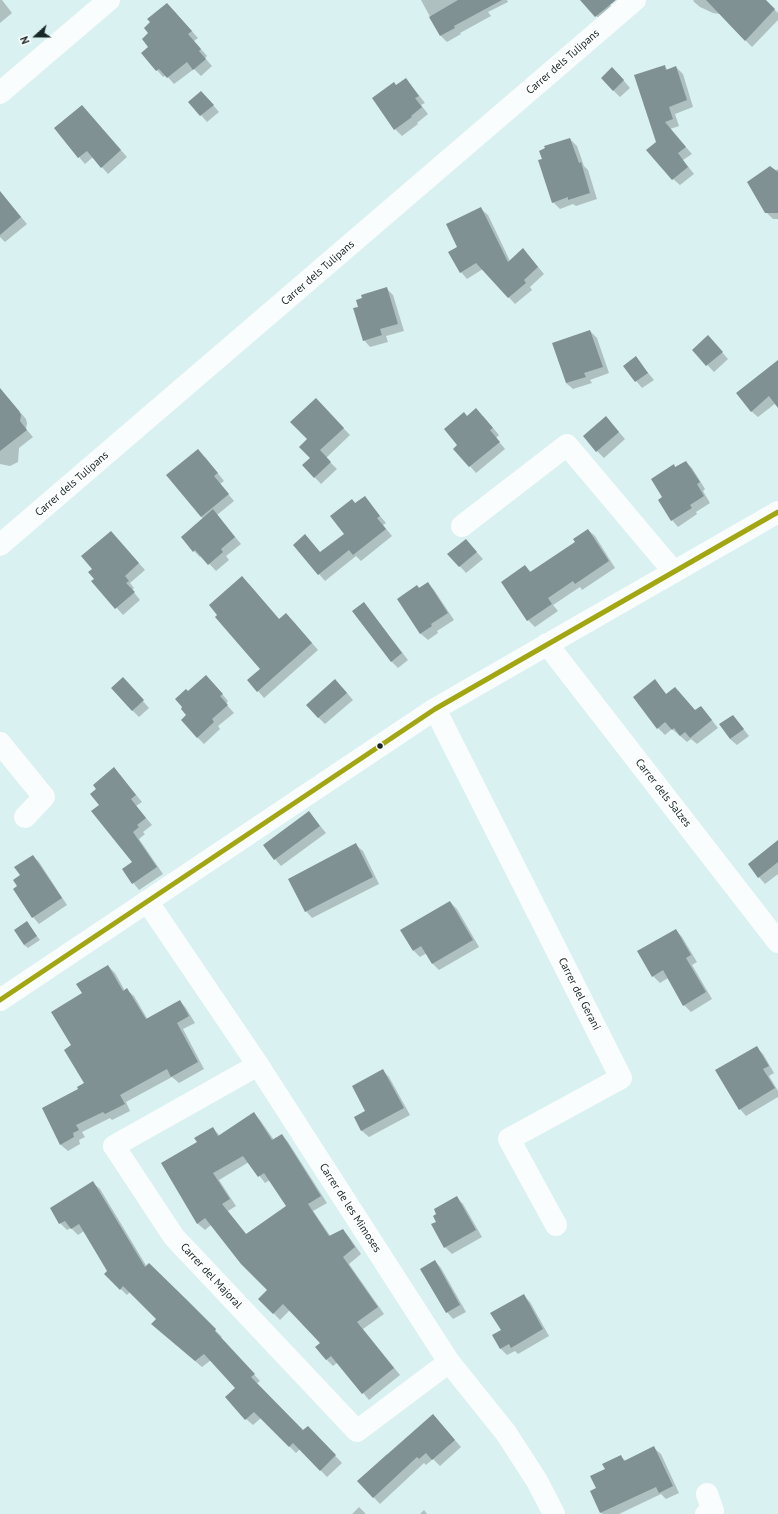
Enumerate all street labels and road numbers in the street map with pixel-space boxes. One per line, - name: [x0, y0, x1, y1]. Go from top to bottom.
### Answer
- street label: Carrer dels Tulipans: [524, 27, 602, 97]
- street label: Carrer dels Tulipans: [279, 238, 357, 308]
- street label: Carrer dels Tulipans: [33, 449, 111, 519]
- street label: Carrer dels Salzes: [632, 756, 694, 830]
- street label: Carrer del Gerani: [555, 956, 603, 1032]
- street label: Carrer de les Mimoses: [316, 1161, 384, 1255]
- street label: Carrer del Majoral: [177, 1241, 245, 1311]

